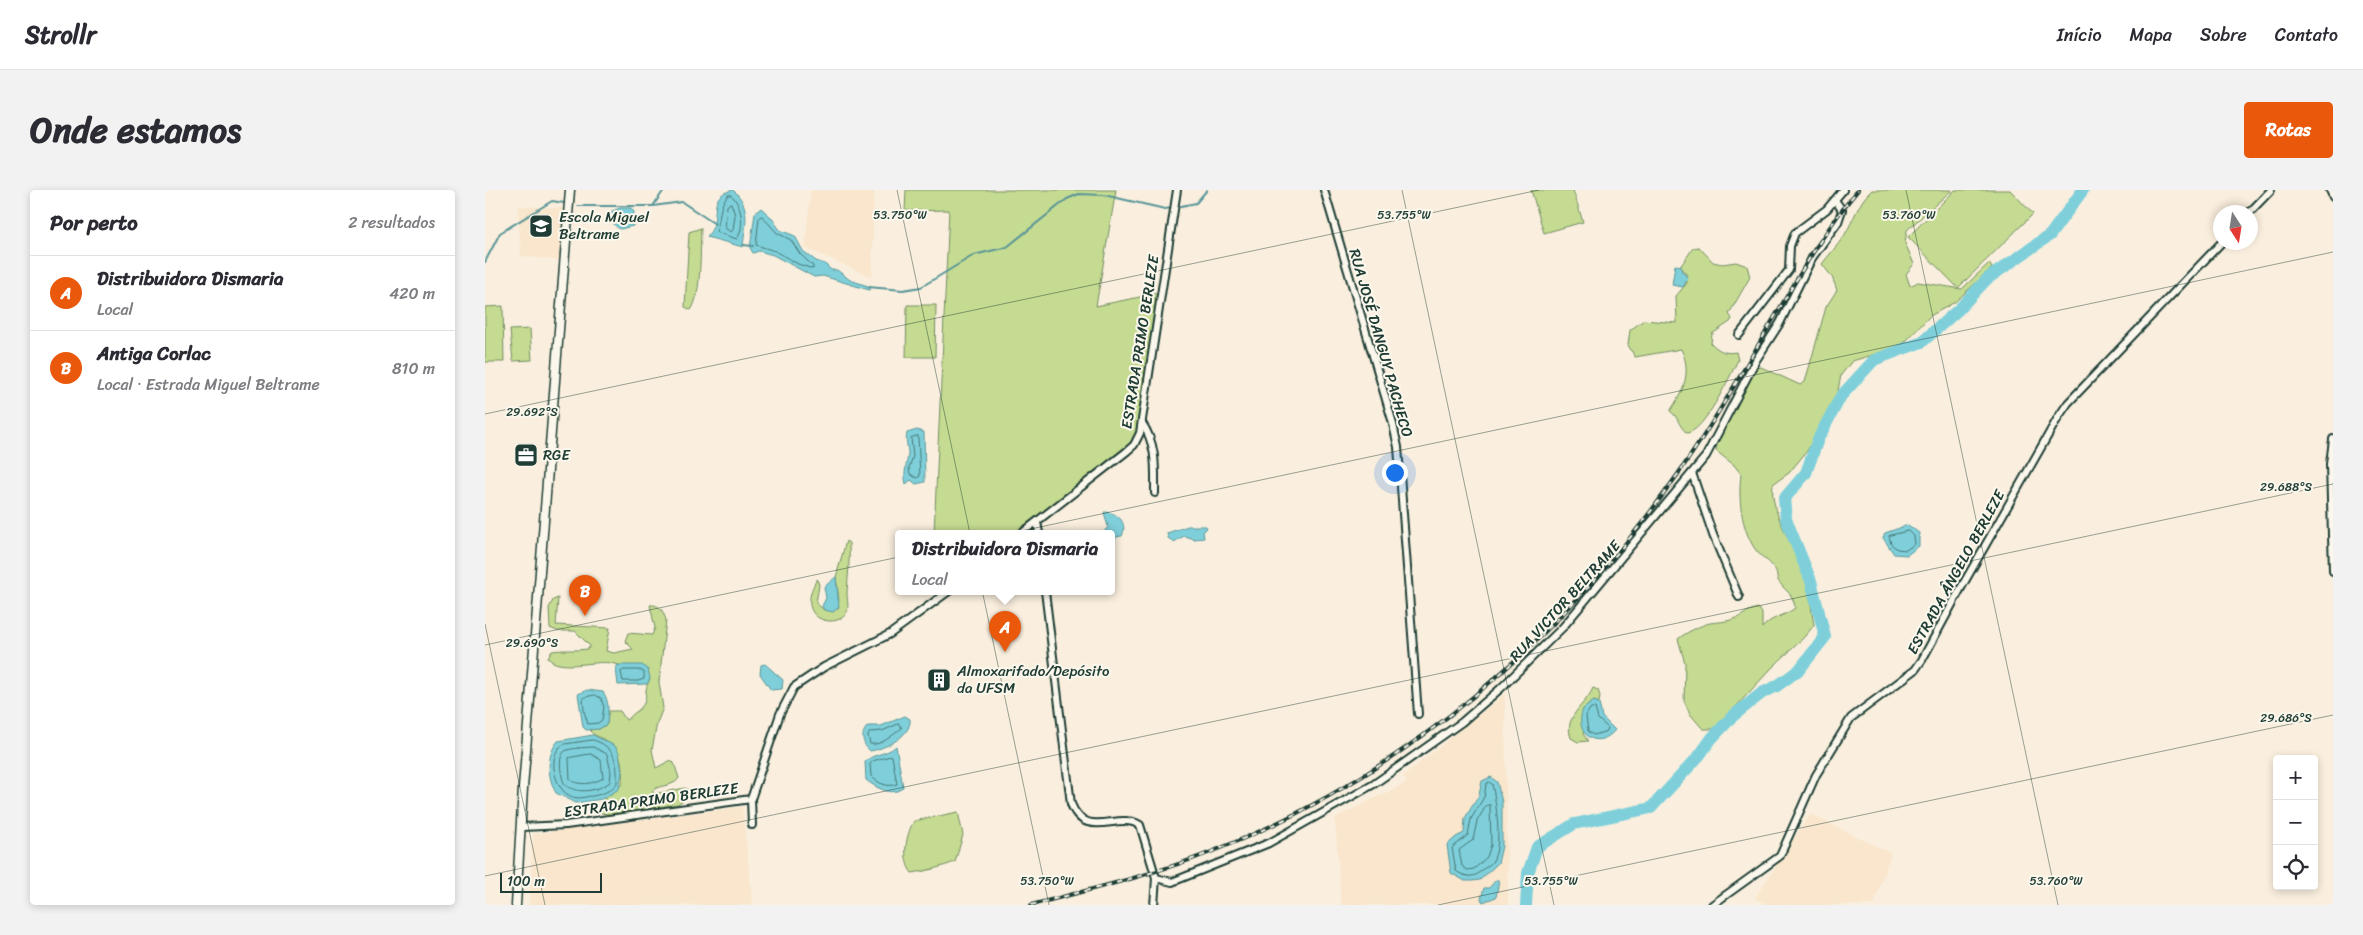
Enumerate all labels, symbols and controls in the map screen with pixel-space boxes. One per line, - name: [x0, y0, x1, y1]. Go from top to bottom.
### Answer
- text: Strollr: [25, 14, 96, 56]
- text: Início: [2057, 19, 2102, 51]
- text: Mapa: [2130, 19, 2172, 51]
- text: Sobre: [2200, 19, 2247, 51]
- text: Contato: [2275, 19, 2338, 51]
- text: Onde estamos: [30, 99, 241, 161]
- button: Rotas: [2244, 102, 2333, 158]
- text: Por perto: [50, 204, 138, 242]
- place label: Escola Miguel Beltrame: [559, 204, 650, 247]
- text: 53.750°W: [873, 204, 928, 226]
- text: 53.755°W: [1377, 204, 1431, 226]
- text: 53.760°W: [1882, 204, 1936, 226]
- north arrow: [2213, 205, 2258, 250]
- text: 2 resultados: [348, 208, 435, 237]
- school or university icon: Escola Miguel Beltrame: [528, 213, 554, 239]
- street label: RUA JOSÉ DANGUY PACHECO: [1342, 246, 1420, 441]
- street label: ESTRADA PRIMO BERLEZE: [1113, 252, 1167, 431]
- text: Distribuidora Dismaria: [97, 262, 284, 295]
- text: A: [61, 279, 71, 308]
- text: 420 m: [389, 279, 435, 308]
- text: Local: [97, 295, 133, 324]
- text: Antiga Corlac: [97, 337, 211, 370]
- text: B: [61, 354, 71, 383]
- text: 810 m: [392, 354, 435, 383]
- text: Local · Estrada Miguel Beltrame: [97, 370, 320, 399]
- text: 29.692°S: [506, 401, 558, 423]
- office icon: RGE: [513, 442, 539, 468]
- place label: RGE: [543, 442, 571, 468]
- your location: [1382, 460, 1408, 486]
- text: 29.688°S: [2260, 476, 2312, 498]
- street label: ESTRADA ÂNGELO BERLEZE: [1900, 483, 2013, 659]
- popup: [895, 530, 1115, 595]
- text: Distribuidora Dismaria: [912, 532, 1098, 565]
- street label: RUA VICTOR BELTRAME: [1503, 533, 1628, 668]
- text: Local: [912, 565, 948, 594]
- pin: B: [569, 575, 601, 616]
- pin: A: [989, 611, 1021, 652]
- text: 29.690°S: [506, 632, 559, 654]
- place label: Almoxarifado/Depósito da UFSM: [956, 658, 1110, 701]
- building icon: Almoxarifado/Depósito da UFSM: [926, 667, 952, 693]
- text: 29.686°S: [2260, 707, 2312, 729]
- map controls: [2273, 755, 2318, 890]
- button: +: [2273, 755, 2318, 800]
- street label: ESTRADA PRIMO BERLEZE: [562, 775, 741, 825]
- button: −: [2273, 800, 2318, 845]
- button: locate: [2273, 845, 2318, 890]
- text: 100 m: [507, 869, 545, 894]
- scale bar: [500, 870, 603, 893]
- text: 53.750°W: [1020, 870, 1075, 892]
- text: 53.755°W: [1524, 870, 1578, 892]
- text: 53.760°W: [2029, 870, 2083, 892]

